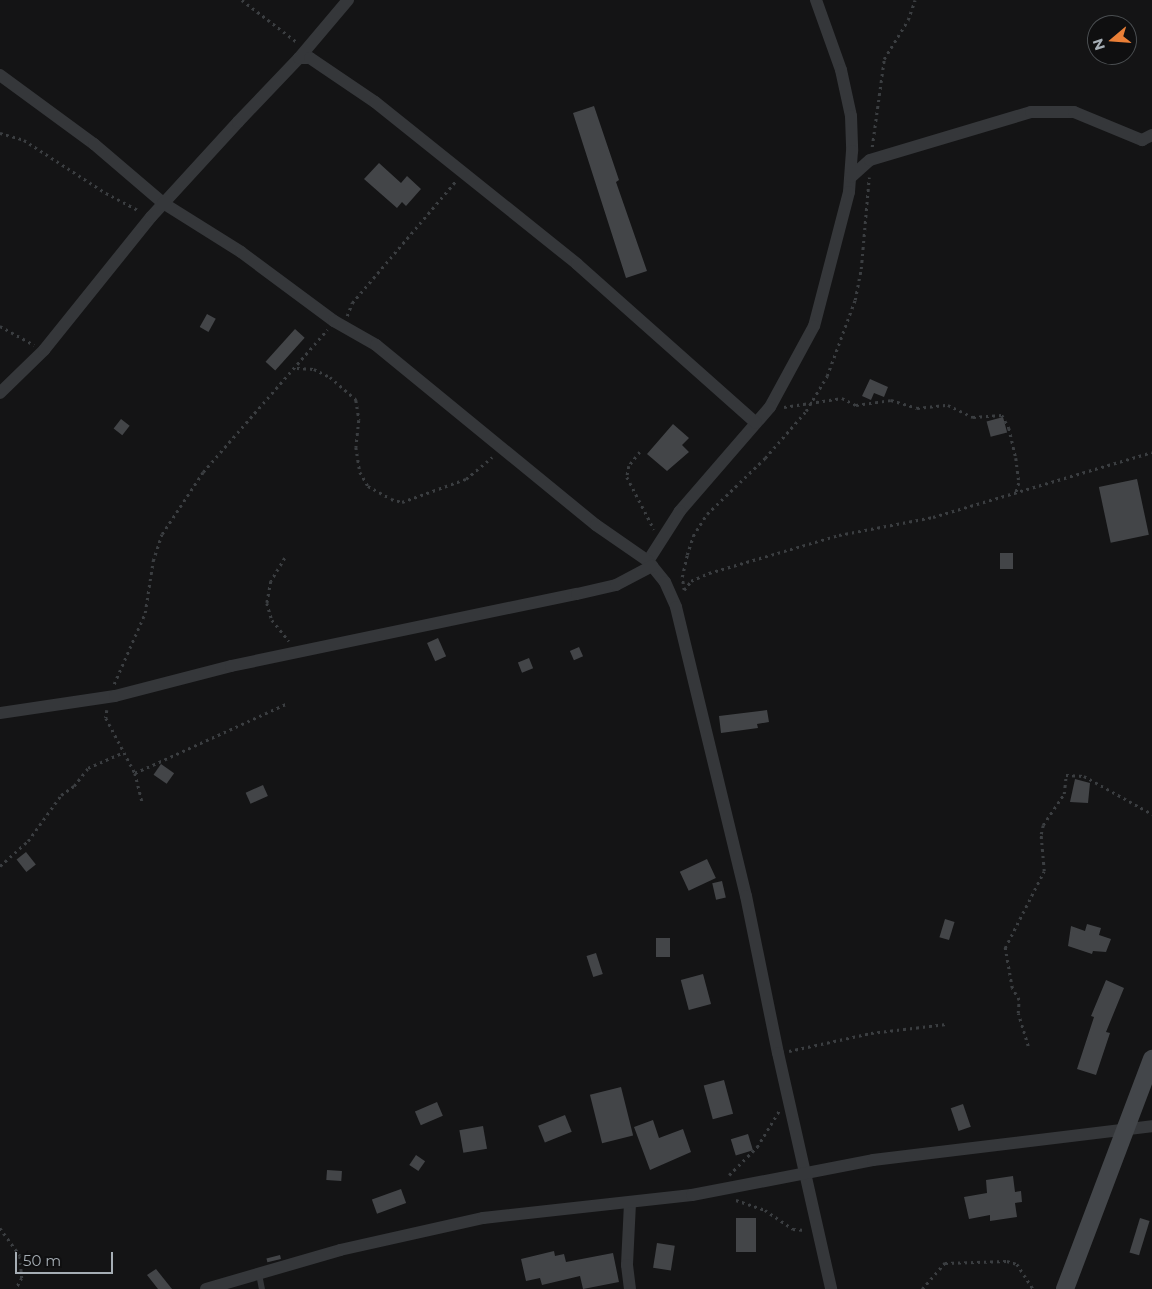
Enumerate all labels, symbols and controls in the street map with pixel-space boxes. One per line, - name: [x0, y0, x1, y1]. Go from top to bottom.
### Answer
- north arrow: [1087, 15, 1137, 65]
- text: N: [1088, 36, 1109, 52]
- scale bar: [18, 1242, 115, 1274]
- text: 50 m: [23, 1251, 61, 1270]

